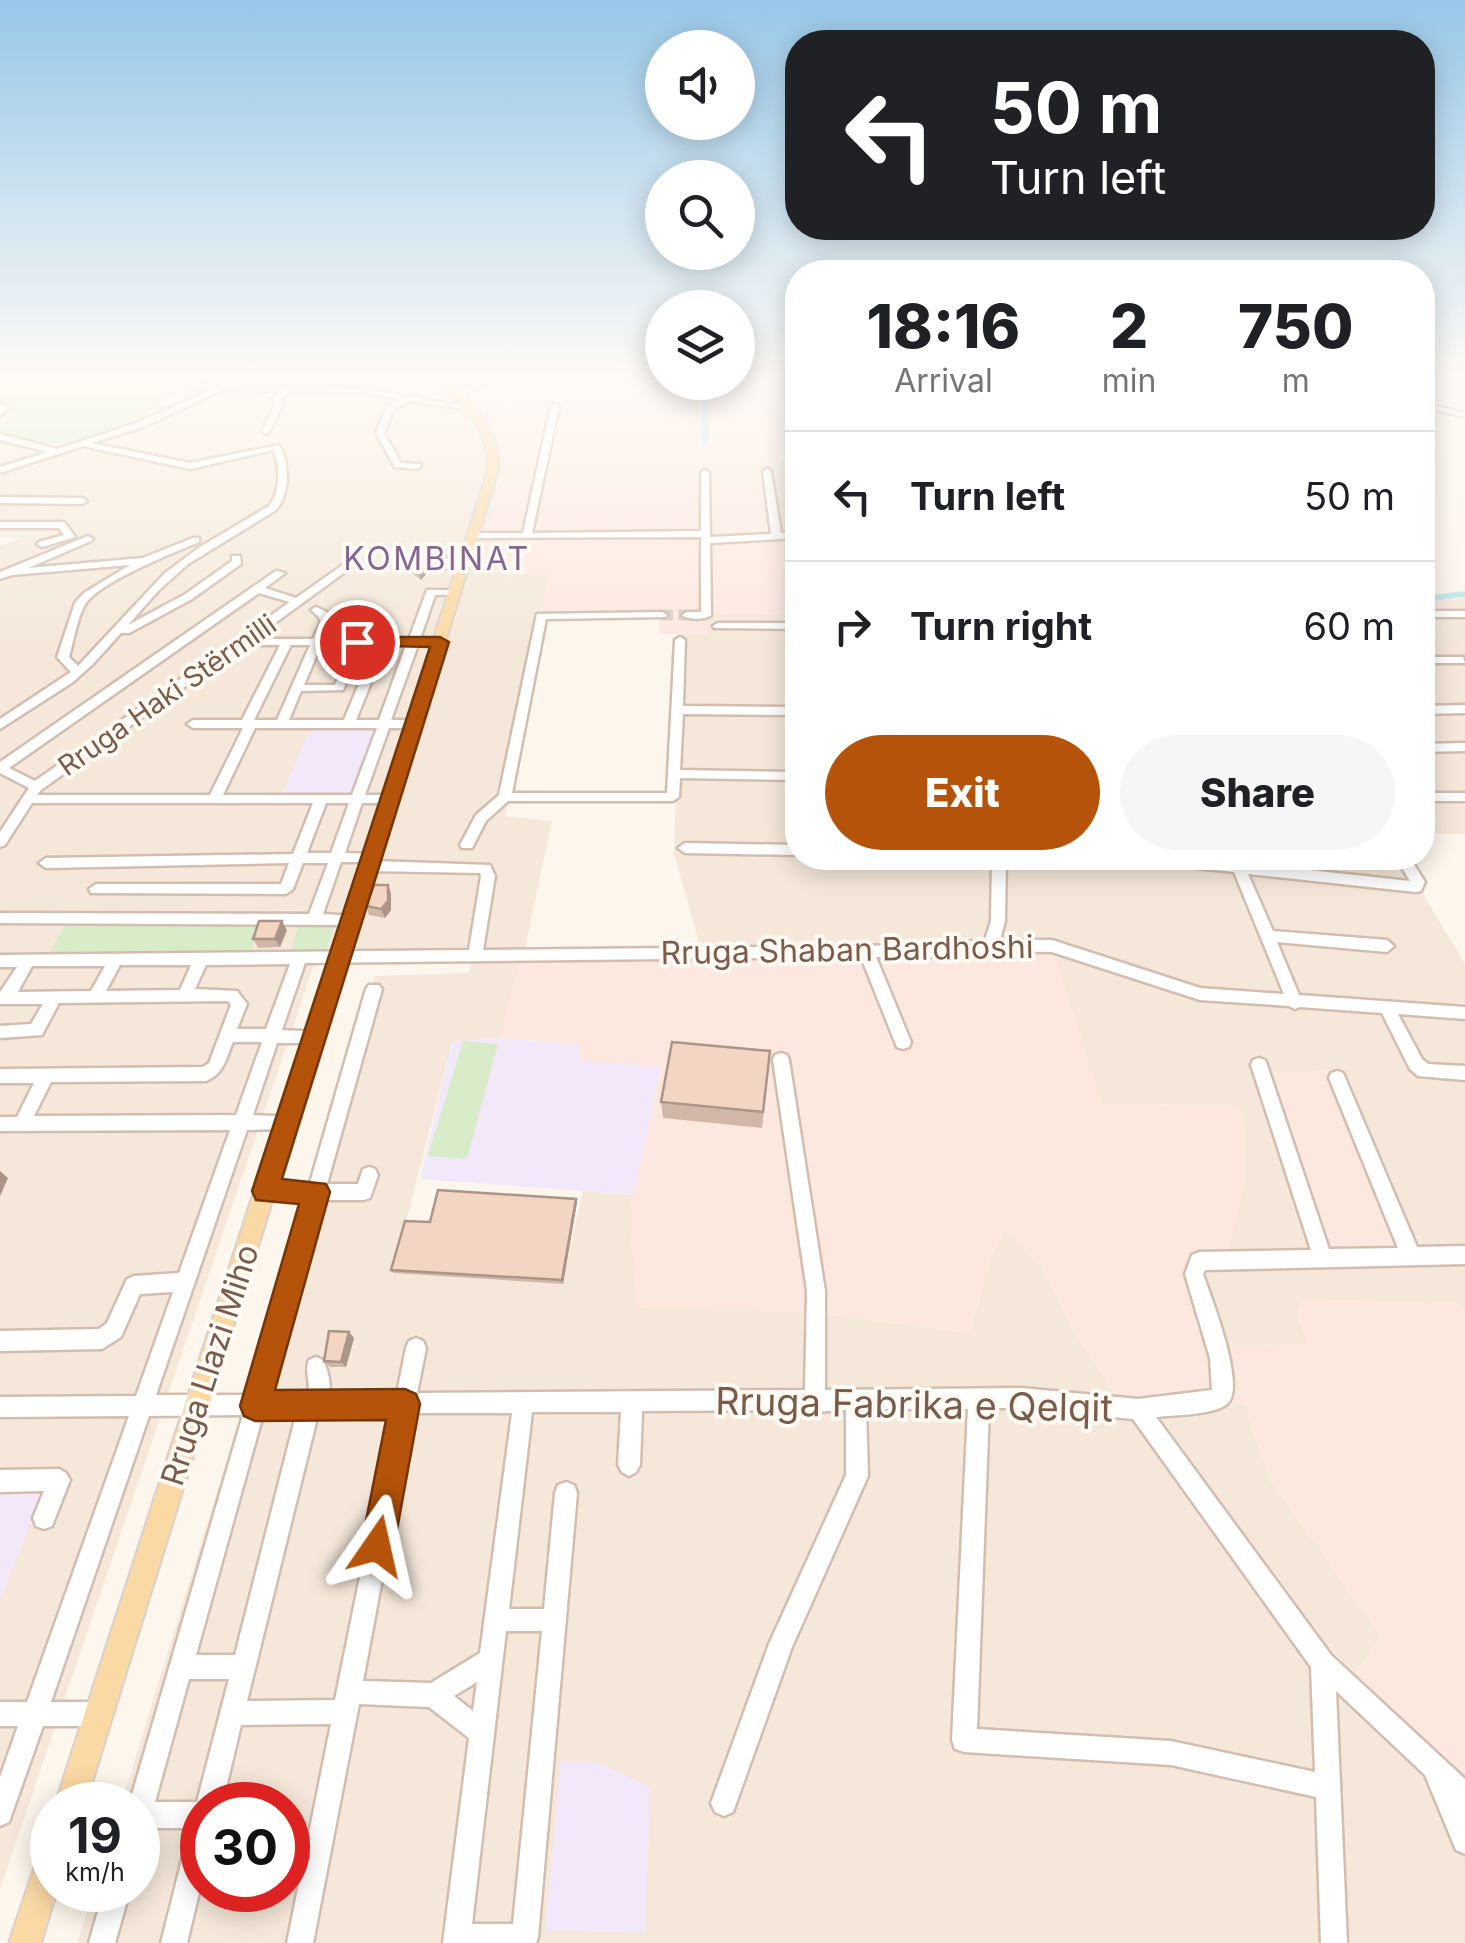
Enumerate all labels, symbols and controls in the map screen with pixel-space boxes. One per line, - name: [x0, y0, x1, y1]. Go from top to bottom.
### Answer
- map controls: [645, 30, 755, 400]
- button: sound: [645, 30, 755, 140]
- text: 50 m: [990, 65, 1162, 150]
- icon: left: [825, 70, 955, 200]
- text: Turn left: [990, 150, 1166, 205]
- button: search: [645, 160, 755, 270]
- button: layers: [645, 290, 755, 400]
- text: 18:16: [867, 290, 1020, 362]
- text: 2: [1110, 290, 1148, 362]
- text: 750: [1238, 290, 1353, 362]
- text: Arrival: [894, 361, 993, 400]
- text: min: [1102, 361, 1157, 400]
- text: m: [1282, 361, 1310, 400]
- icon: left: [825, 469, 880, 524]
- text: Turn left: [910, 473, 1065, 519]
- text: 50 m: [1304, 473, 1395, 519]
- district label: KOMBINAT: [343, 539, 531, 578]
- icon: right: [825, 599, 880, 654]
- pin: [315, 600, 400, 685]
- text: Turn right: [910, 603, 1092, 649]
- text: 60 m: [1303, 603, 1395, 649]
- street label: Rruga Haki Stërmilli: [51, 607, 283, 783]
- icon: arrive: [330, 615, 385, 670]
- button: Exit: [825, 735, 1100, 850]
- button: Share: [1120, 735, 1395, 850]
- street label: Rruga Shaban Bardhoshi: [660, 927, 1034, 972]
- street label: Rruga Llazi Miho: [152, 1239, 267, 1490]
- street label: Rruga Fabrika e Qelqit: [715, 1378, 1113, 1430]
- position arrow: [325, 1494, 429, 1598]
- speed limit sign: 30: [180, 1782, 310, 1912]
- text: 19: [68, 1805, 122, 1865]
- text: km/h: [65, 1857, 125, 1887]

